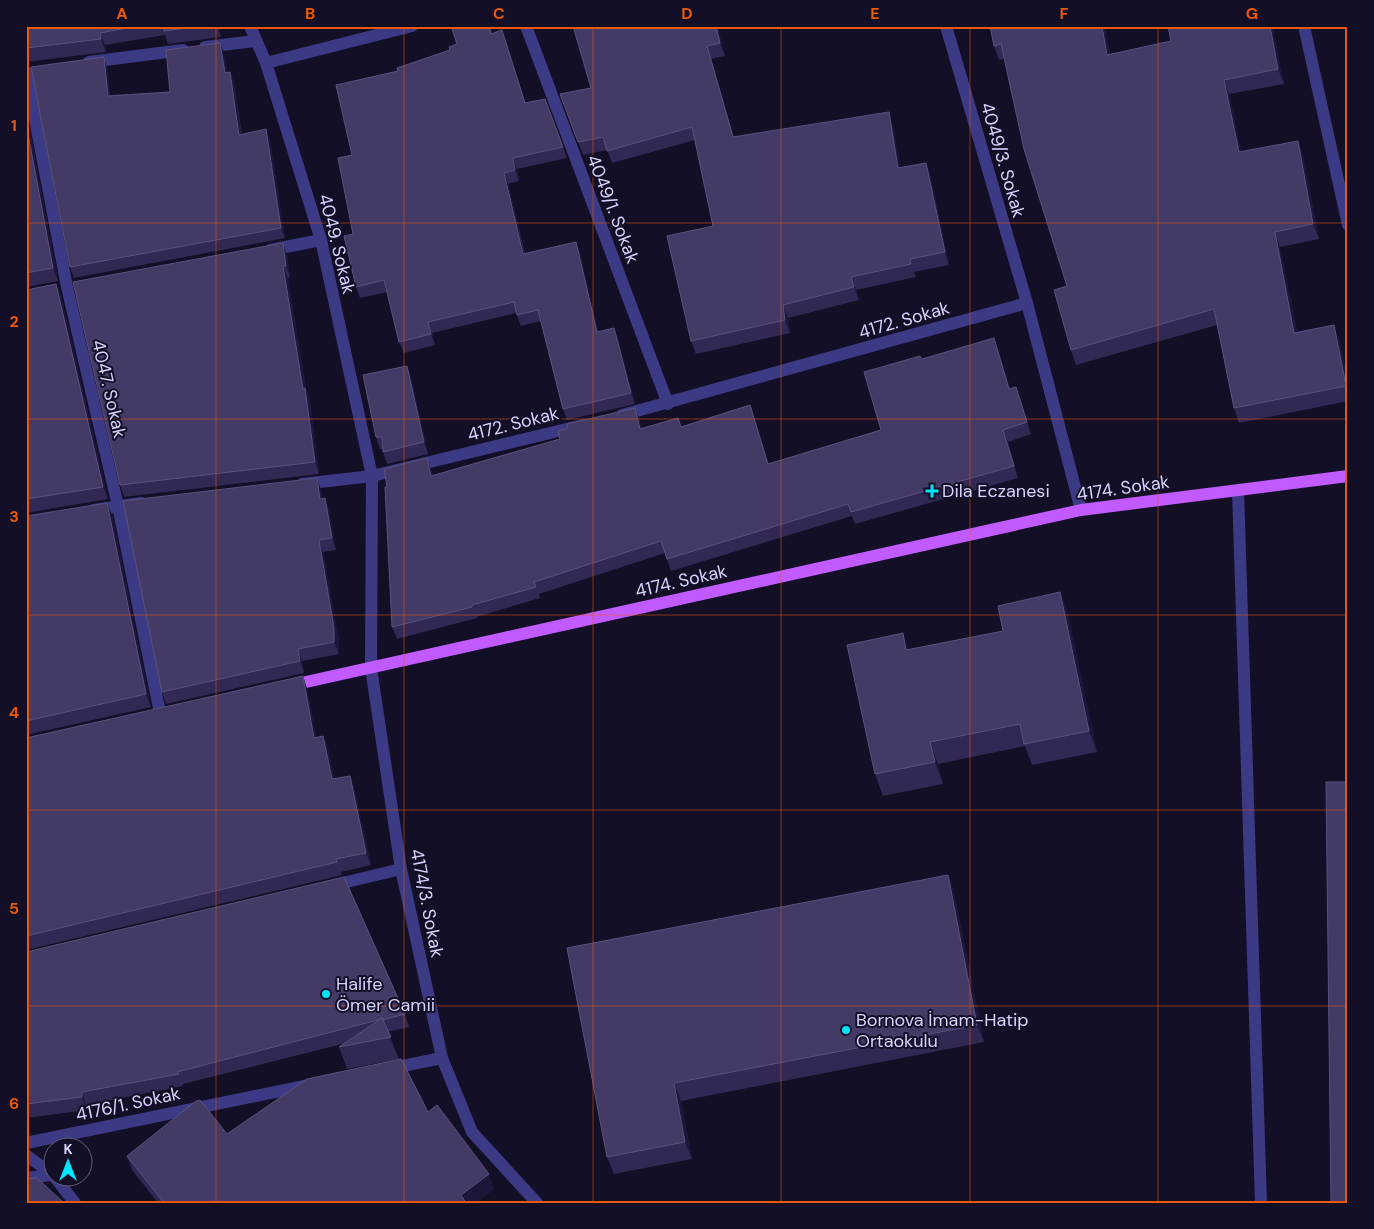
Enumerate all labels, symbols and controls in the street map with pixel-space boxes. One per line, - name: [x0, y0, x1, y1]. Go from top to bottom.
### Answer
- text: A: [116, 3, 128, 24]
- text: B: [305, 3, 315, 24]
- text: C: [493, 3, 505, 24]
- text: D: [681, 3, 693, 24]
- text: E: [870, 3, 880, 24]
- text: F: [1060, 3, 1069, 24]
- text: G: [1246, 3, 1258, 24]
- street label: 4049/3. Sokak: [975, 100, 1031, 220]
- text: 1: [11, 115, 17, 136]
- street label: 4049/1. Sokak: [581, 151, 645, 267]
- street label: 4049. Sokak: [313, 191, 361, 297]
- street label: 4172. Sokak: [856, 296, 952, 344]
- text: 2: [9, 311, 19, 332]
- street label: 4047. Sokak: [86, 338, 132, 440]
- street label: 4172. Sokak: [465, 401, 561, 447]
- street label: 4174. Sokak: [1075, 470, 1171, 506]
- place label: Dila Eczanesi: [942, 479, 1050, 503]
- marker: Dila Eczanesi: [926, 485, 938, 497]
- text: 3: [9, 506, 19, 527]
- street label: 4174. Sokak: [633, 559, 729, 603]
- text: 4: [9, 702, 19, 723]
- street label: 4174/3. Sokak: [405, 847, 449, 959]
- text: 5: [9, 898, 19, 919]
- place label: Halife Ömer Camii: [336, 972, 435, 1017]
- marker: Halife Ömer Camii: [320, 988, 332, 1000]
- place label: Bornova İmam-Hatip Ortaokulu: [856, 1008, 1029, 1053]
- marker: Bornova İmam-Hatip Ortaokulu: [840, 1024, 852, 1036]
- street label: 4176/1. Sokak: [74, 1081, 182, 1127]
- text: 6: [9, 1093, 19, 1114]
- north arrow: [42, 1136, 92, 1186]
- text: K: [63, 1140, 73, 1158]

